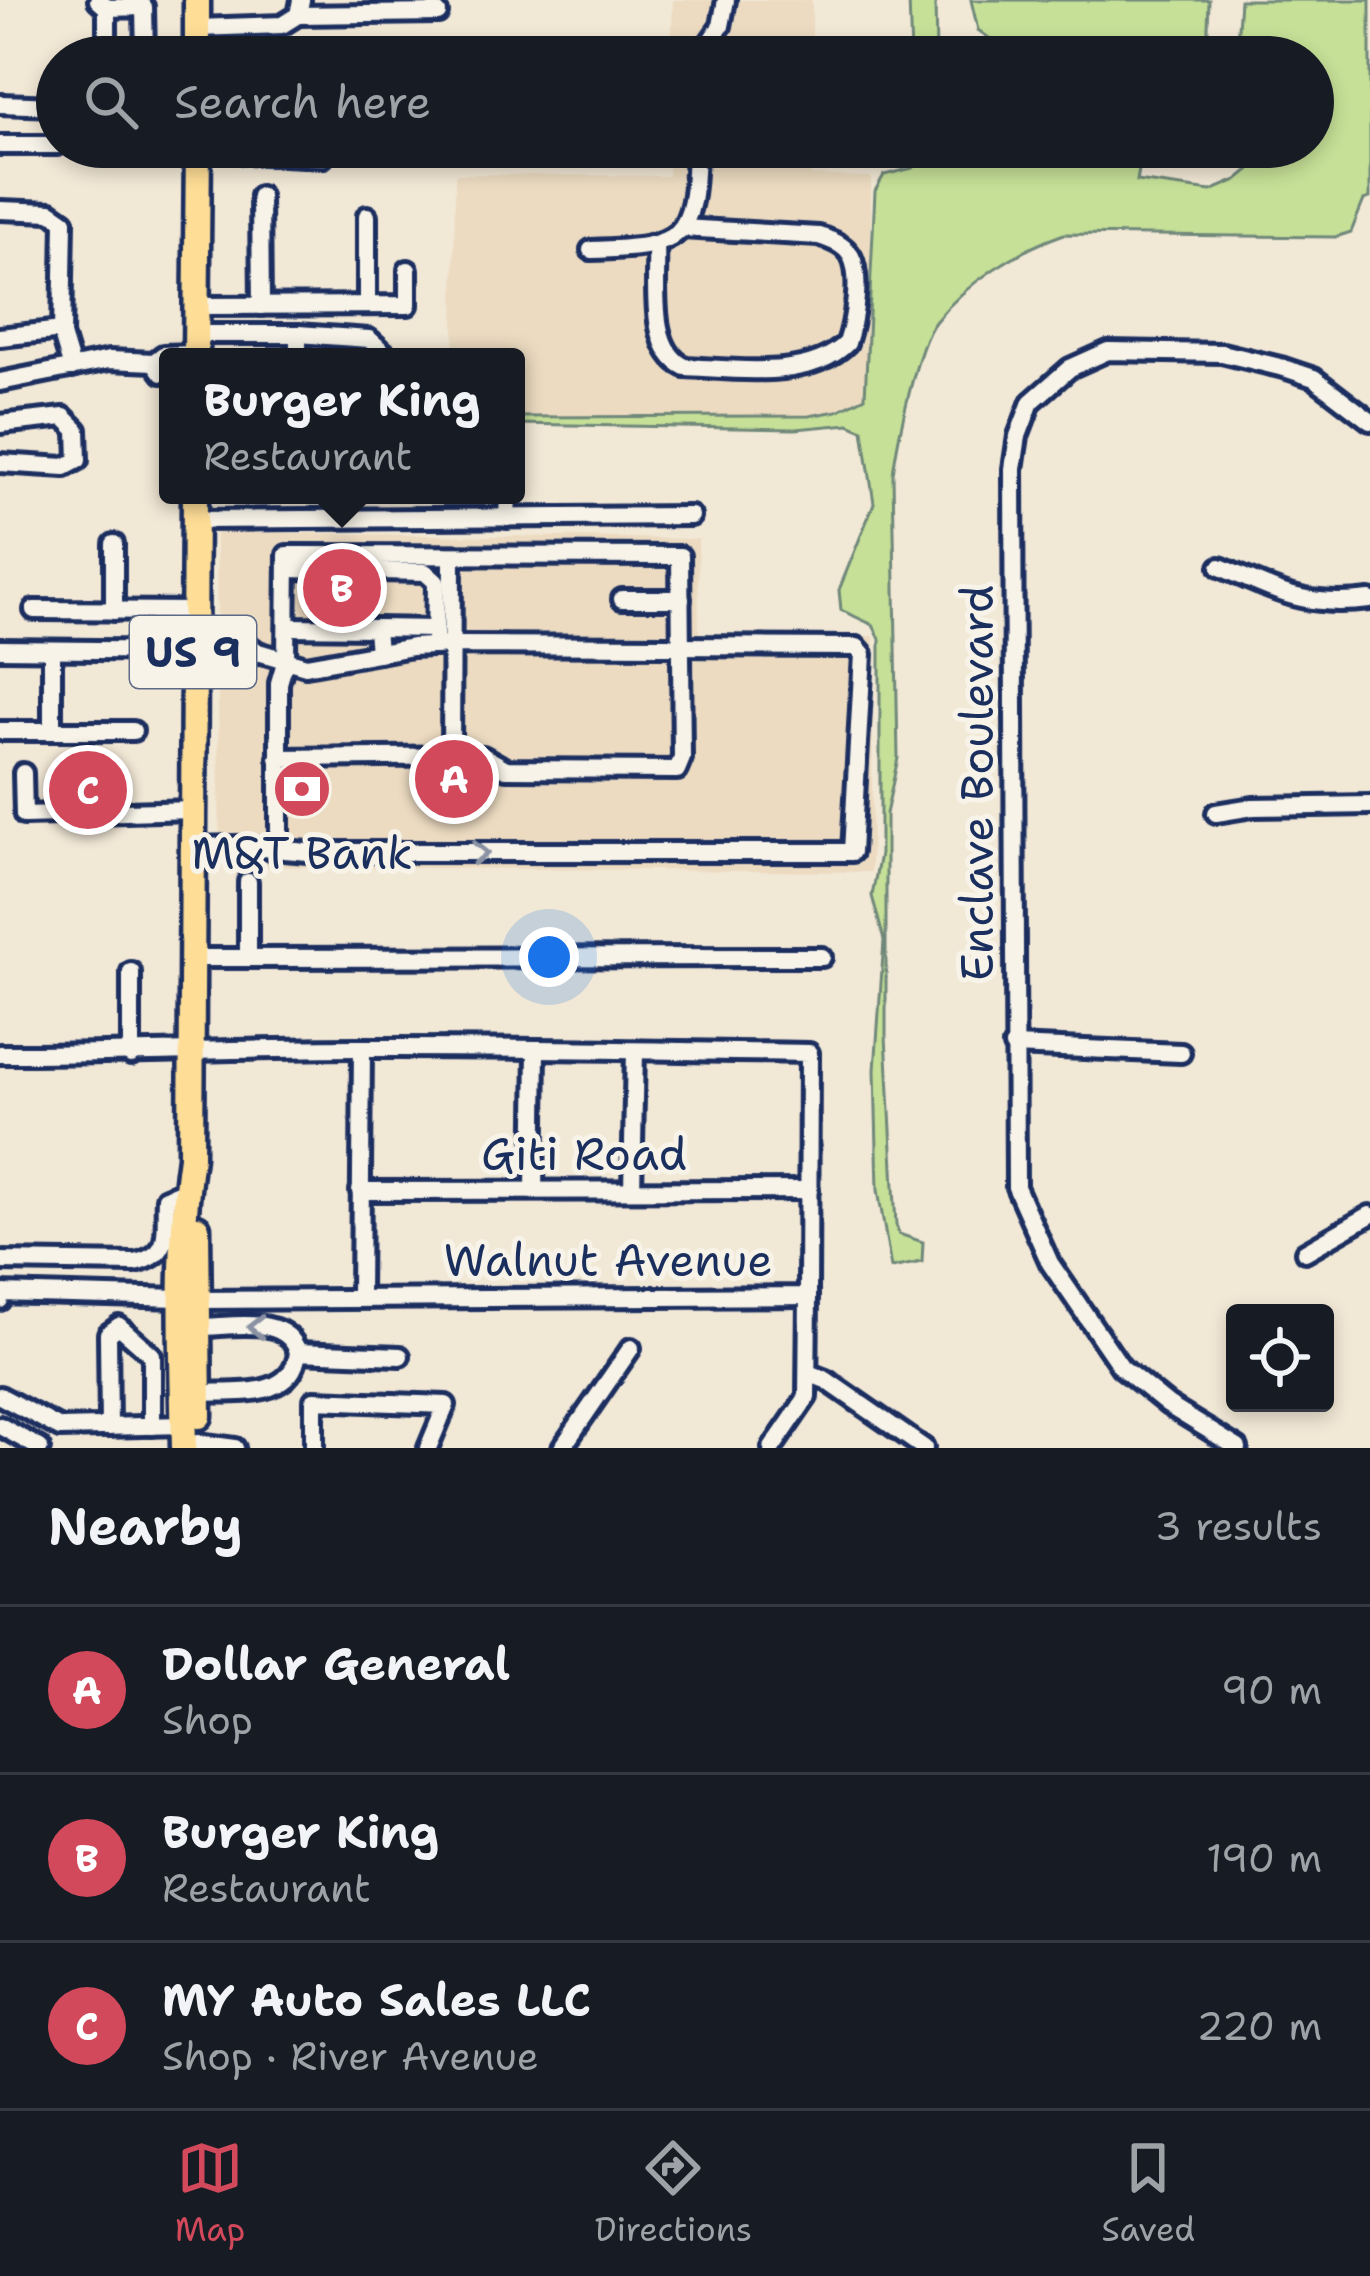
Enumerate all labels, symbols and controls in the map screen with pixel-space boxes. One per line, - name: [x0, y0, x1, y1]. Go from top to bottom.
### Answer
- search box: [36, 36, 1334, 168]
- icon: search: [78, 69, 144, 135]
- text: Search here: [174, 72, 431, 132]
- popup: [159, 348, 525, 504]
- text: Burger King: [204, 370, 481, 430]
- text: Restaurant: [204, 430, 412, 482]
- pin: B: [303, 543, 381, 633]
- street label: Enclave Boulevard: [947, 585, 1007, 981]
- road number: US 9: [130, 616, 256, 688]
- pin: A: [415, 734, 493, 824]
- pin: C: [49, 745, 127, 835]
- bank icon: M&T Bank: [271, 758, 333, 820]
- place label: M&T Bank: [191, 823, 413, 883]
- one-way arrow: [472, 840, 490, 866]
- your location: [519, 927, 579, 987]
- street label: Giti Road: [481, 1124, 687, 1184]
- street label: Walnut Avenue: [443, 1230, 773, 1290]
- map controls: [1226, 1304, 1334, 1412]
- button: locate: [1226, 1304, 1334, 1412]
- one-way arrow: [246, 1314, 264, 1340]
- text: Nearby: [48, 1492, 243, 1560]
- text: 3 results: [1155, 1500, 1322, 1552]
- text: Dollar General: [162, 1634, 510, 1694]
- text: A: [72, 1664, 102, 1716]
- text: 90 m: [1221, 1664, 1322, 1716]
- text: Shop: [162, 1694, 253, 1746]
- text: Burger King: [162, 1802, 439, 1862]
- text: B: [75, 1832, 99, 1884]
- text: 190 m: [1206, 1832, 1322, 1884]
- text: Restaurant: [162, 1862, 371, 1914]
- text: MY Auto Sales LLC: [162, 1970, 591, 2030]
- text: C: [75, 2000, 99, 2052]
- text: 220 m: [1196, 2000, 1322, 2052]
- text: Shop · River Avenue: [162, 2030, 539, 2082]
- tab: Map: [175, 2135, 245, 2252]
- tab: Directions: [595, 2135, 752, 2252]
- tab: Saved: [1102, 2135, 1195, 2252]

